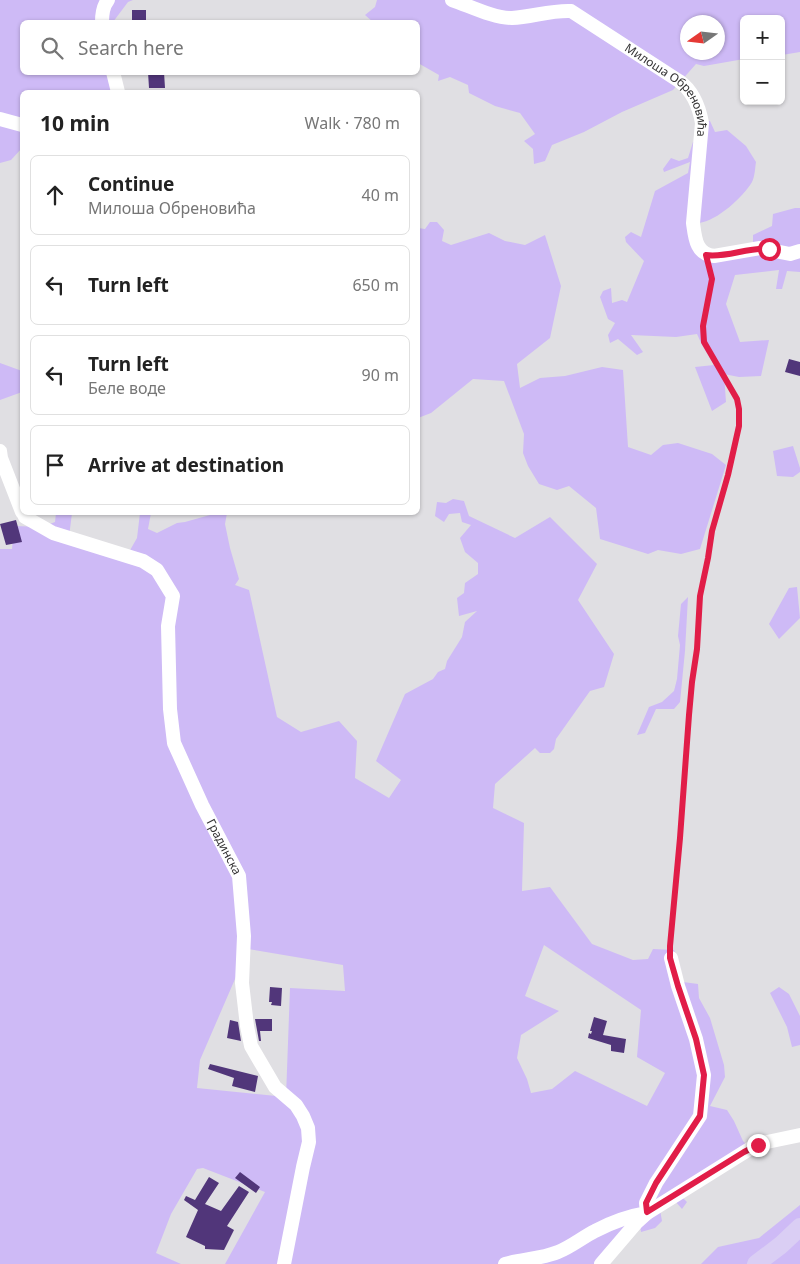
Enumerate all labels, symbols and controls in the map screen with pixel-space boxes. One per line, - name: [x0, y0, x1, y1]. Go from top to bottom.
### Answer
- north arrow: [680, 15, 725, 60]
- map controls: [740, 15, 785, 105]
- button: +: [740, 15, 785, 60]
- search box: [20, 20, 420, 75]
- icon: search: [38, 34, 66, 62]
- text: Search here: [78, 35, 184, 61]
- street label: Милоша Обреновића: [622, 39, 711, 138]
- button: −: [740, 60, 785, 105]
- text: 10 min: [40, 109, 110, 137]
- text: Walk · 780 m: [305, 112, 400, 134]
- text: Continue: [88, 171, 174, 197]
- icon: ahead: [41, 181, 69, 209]
- text: 40 m: [362, 184, 399, 206]
- text: Милоша Обреновића: [88, 197, 256, 219]
- route start: [758, 238, 781, 261]
- icon: left: [41, 271, 69, 299]
- text: Turn left: [88, 272, 169, 298]
- text: 650 m: [352, 274, 399, 296]
- text: Turn left: [88, 351, 169, 377]
- icon: left: [41, 361, 69, 389]
- text: 90 m: [362, 364, 399, 386]
- text: Беле воде: [88, 377, 166, 399]
- icon: arrive: [41, 451, 69, 479]
- text: Arrive at destination: [88, 452, 284, 478]
- street label: Градинска: [203, 816, 246, 877]
- route end: [747, 1134, 770, 1157]

